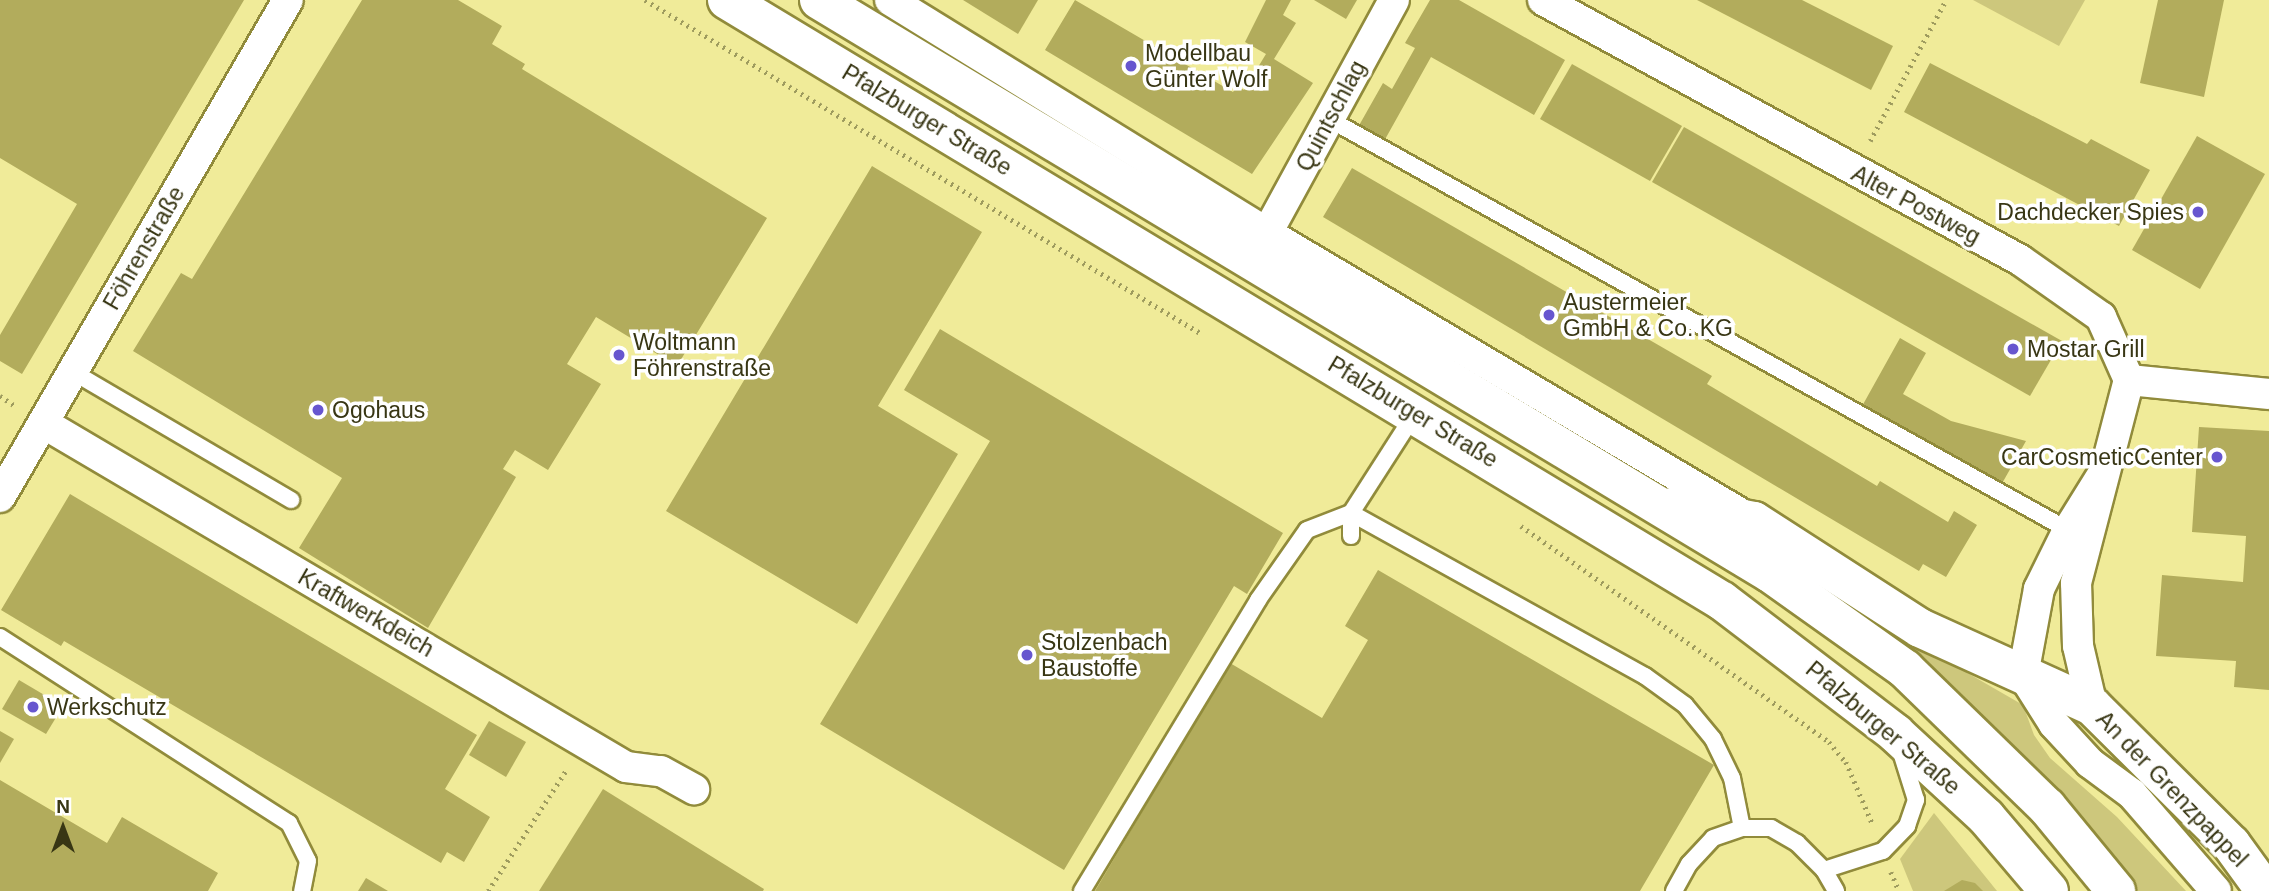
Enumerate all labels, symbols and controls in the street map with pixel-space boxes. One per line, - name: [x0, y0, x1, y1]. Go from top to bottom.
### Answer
- place label: Modellbau Günter Wolf: [1145, 39, 1267, 93]
- street label: Quintschlag: [1290, 56, 1372, 176]
- street label: Pfalzburger Straße: [837, 58, 1017, 182]
- marker: Modellbau Günter Wolf: [1123, 58, 1139, 74]
- street label: Alter Postweg: [1847, 160, 1985, 250]
- street label: Föhrenstraße: [98, 181, 190, 315]
- place label: Dachdecker Spies: [1997, 198, 2184, 226]
- marker: Dachdecker Spies: [2190, 204, 2206, 220]
- place label: Austermeier GmbH & Co. KG: [1563, 288, 1733, 342]
- marker: Austermeier GmbH & Co. KG: [1541, 307, 1557, 323]
- place label: Woltmann Föhrenstraße: [633, 328, 771, 382]
- place label: Mostar Grill: [2027, 335, 2145, 363]
- marker: Mostar Grill: [2005, 341, 2021, 357]
- marker: Woltmann Föhrenstraße: [611, 347, 627, 363]
- street label: Pfalzburger Straße: [1323, 350, 1503, 474]
- place label: Ogohaus: [332, 396, 425, 424]
- marker: Ogohaus: [310, 402, 326, 418]
- place label: CarCosmeticCenter: [2001, 443, 2203, 471]
- marker: CarCosmeticCenter: [2209, 449, 2225, 465]
- street label: Kraftwerkdeich: [293, 563, 439, 663]
- place label: Stolzenbach Baustoffe: [1041, 628, 1168, 682]
- marker: Stolzenbach Baustoffe: [1019, 647, 1035, 663]
- street label: Pfalzburger Straße: [1800, 655, 1966, 801]
- place label: Werkschutz: [47, 693, 167, 721]
- marker: Werkschutz: [25, 699, 41, 715]
- street label: An der Grenzpappel: [2091, 705, 2253, 873]
- north arrow: [28, 793, 98, 863]
- text: N: [56, 796, 70, 817]

